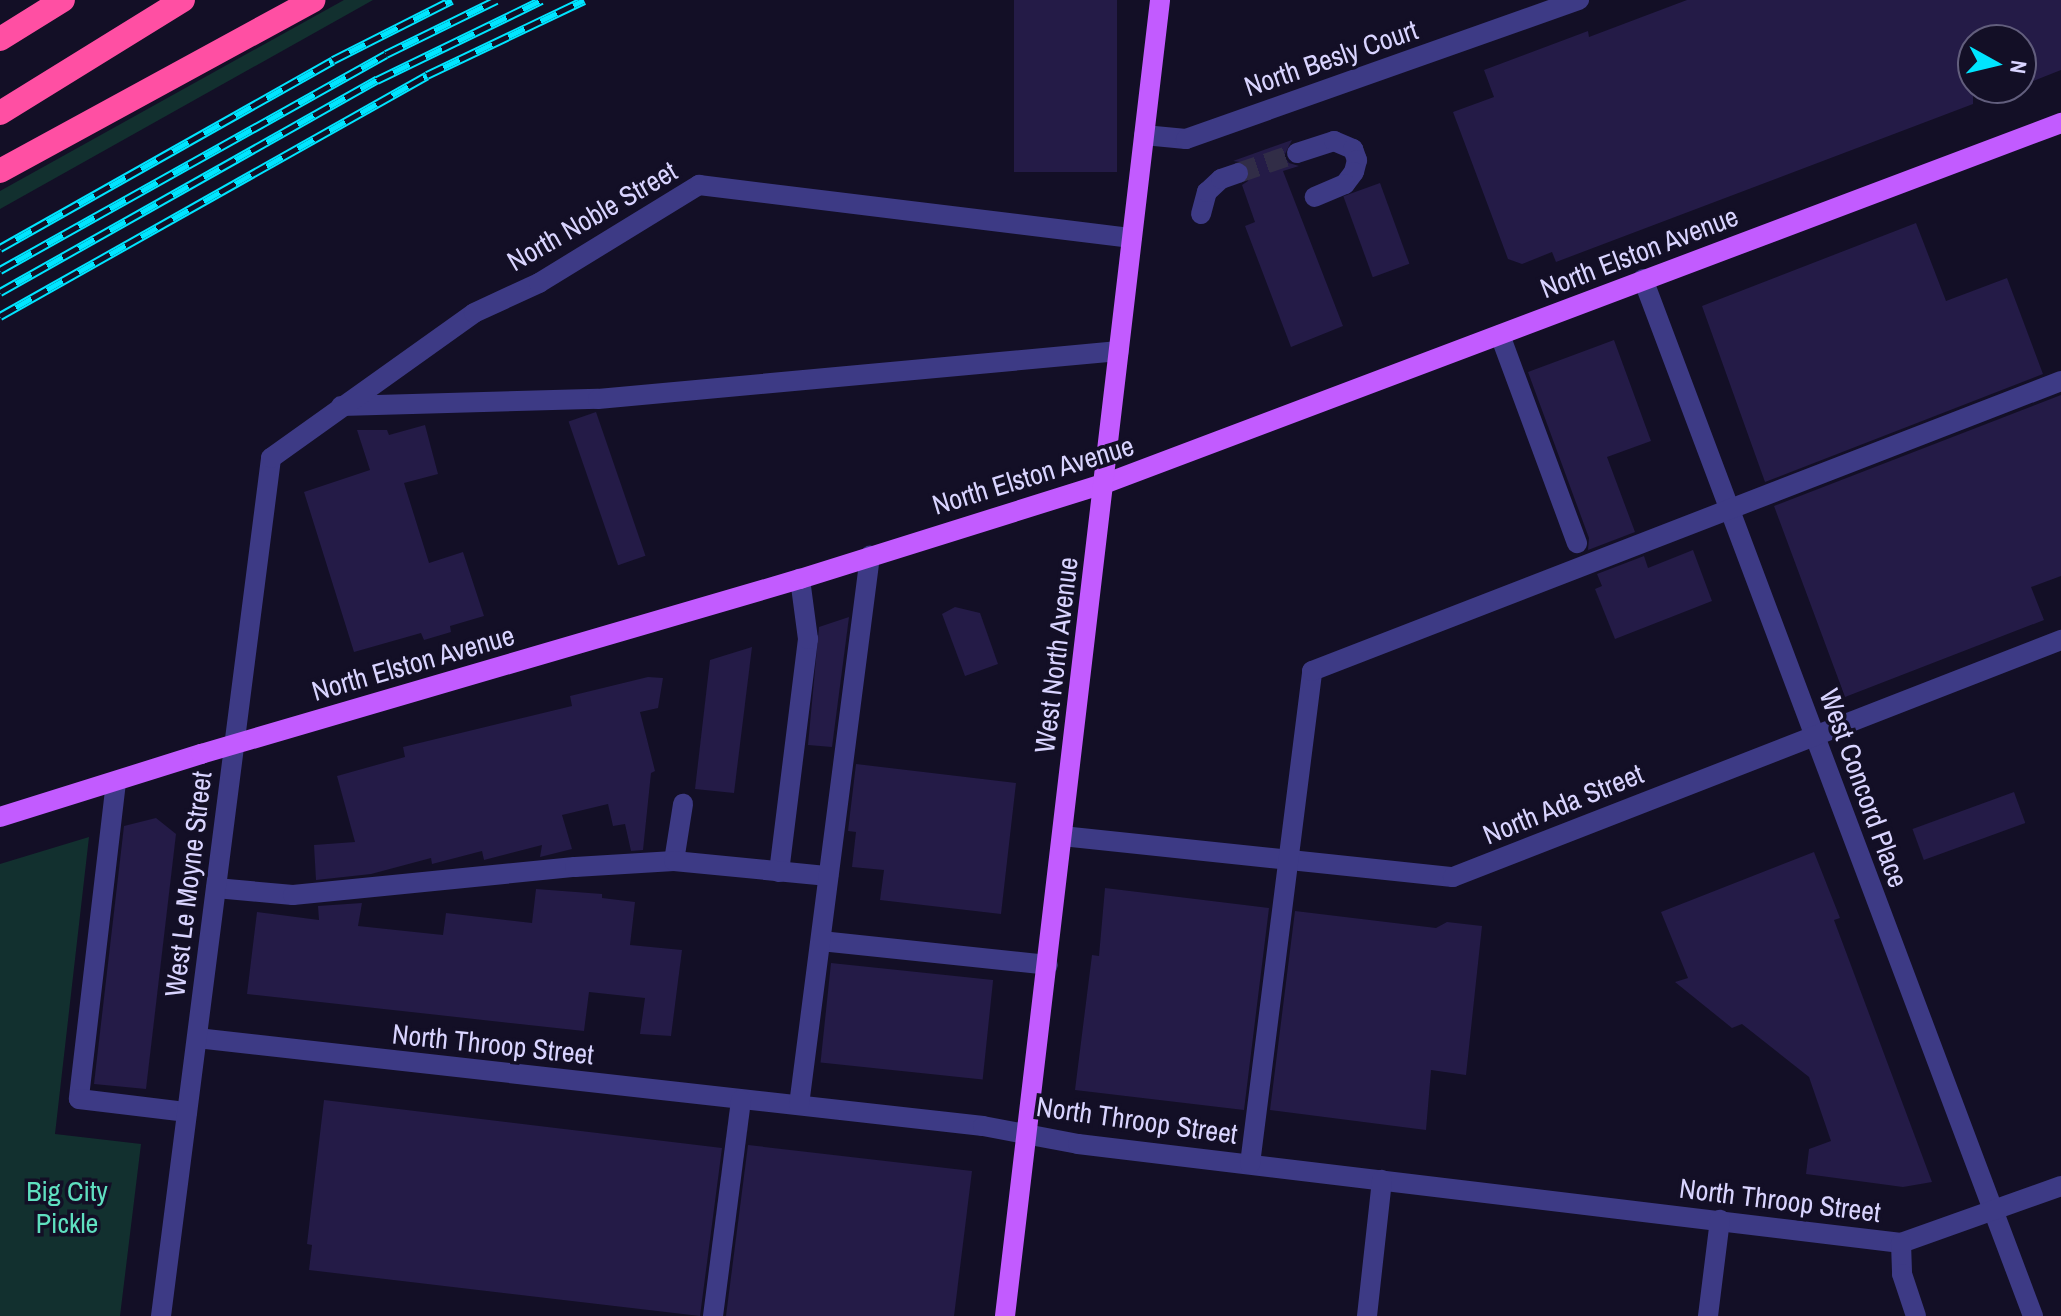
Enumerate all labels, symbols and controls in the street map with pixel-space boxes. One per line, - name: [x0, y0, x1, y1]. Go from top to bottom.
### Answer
- street label: North Besly Court: [1240, 13, 1422, 103]
- north arrow: [1957, 24, 2037, 104]
- text: N: [2003, 59, 2035, 76]
- street label: North Noble Street: [501, 154, 683, 278]
- street label: North Elston Avenue: [1535, 199, 1743, 305]
- street label: North Elston Avenue: [928, 428, 1138, 522]
- street label: West North Avenue: [1027, 555, 1085, 755]
- street label: North Elston Avenue: [307, 618, 519, 708]
- street label: West Concord Place: [1812, 684, 1916, 892]
- street label: North Ada Street: [1477, 756, 1649, 852]
- street label: West Le Moyne Street: [158, 769, 218, 999]
- street label: North Throop Street: [390, 1017, 596, 1071]
- street label: North Throop Street: [1034, 1089, 1240, 1151]
- street label: North Throop Street: [1677, 1171, 1883, 1229]
- park label: Big City Pickle: [26, 1174, 108, 1240]

